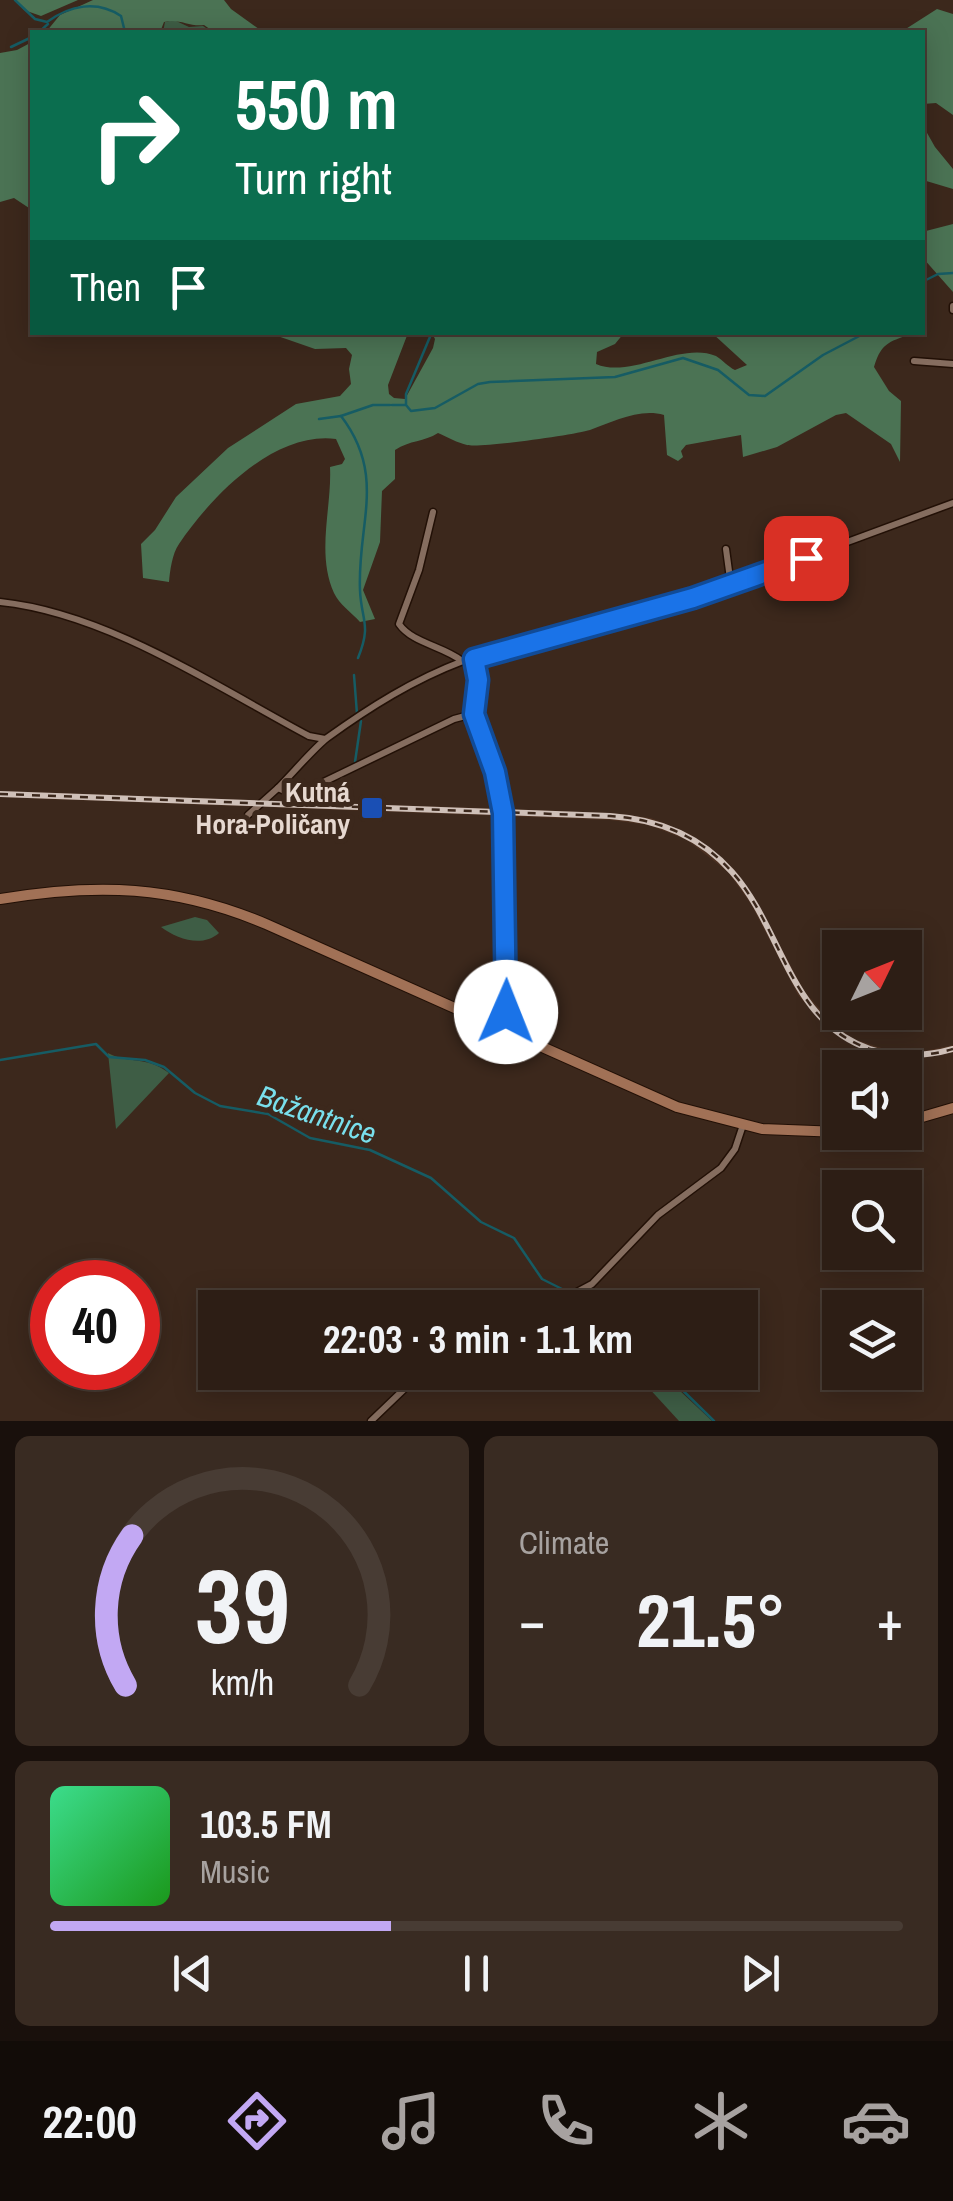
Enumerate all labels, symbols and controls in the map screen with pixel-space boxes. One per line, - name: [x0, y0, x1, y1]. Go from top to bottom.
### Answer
- text: 550 m: [235, 57, 398, 151]
- icon: right: [70, 70, 200, 200]
- text: Turn right: [235, 147, 392, 208]
- icon: arrive: [161, 260, 216, 315]
- text: Then: [70, 262, 141, 313]
- pin: [764, 516, 849, 601]
- icon: arrive: [779, 531, 834, 586]
- place label: Kutná Hora-Poličany: [196, 773, 350, 843]
- marker: Kutná Hora-Poličany: [359, 795, 385, 821]
- north arrow: [822, 930, 922, 1030]
- map controls: [822, 930, 922, 1390]
- position arrow: [454, 960, 558, 1064]
- button: sound: [822, 1050, 922, 1150]
- water label: Bažantnice: [252, 1075, 382, 1153]
- button: search: [822, 1170, 922, 1270]
- speed limit sign: 40: [30, 1260, 160, 1390]
- button: layers: [822, 1290, 922, 1390]
- text: 22:03 · 3 min · 1.1 km: [323, 1314, 633, 1365]
- text: Climate: [519, 1521, 609, 1564]
- text: 39: [195, 1535, 289, 1675]
- text: 21.5°: [636, 1569, 786, 1670]
- text: −: [519, 1583, 545, 1657]
- text: +: [877, 1583, 903, 1657]
- text: km/h: [210, 1658, 274, 1706]
- text: 103.5 FM: [200, 1799, 332, 1850]
- text: Music: [200, 1850, 270, 1893]
- icon: previous: [165, 1946, 220, 2001]
- icon: pause: [449, 1946, 504, 2001]
- icon: next: [733, 1946, 788, 2001]
- icon: directions: [222, 2086, 292, 2156]
- icon: music: [376, 2086, 446, 2156]
- icon: phone: [531, 2086, 601, 2156]
- icon: climate: [686, 2086, 756, 2156]
- icon: car: [841, 2086, 911, 2156]
- text: 22:00: [42, 2091, 137, 2152]

